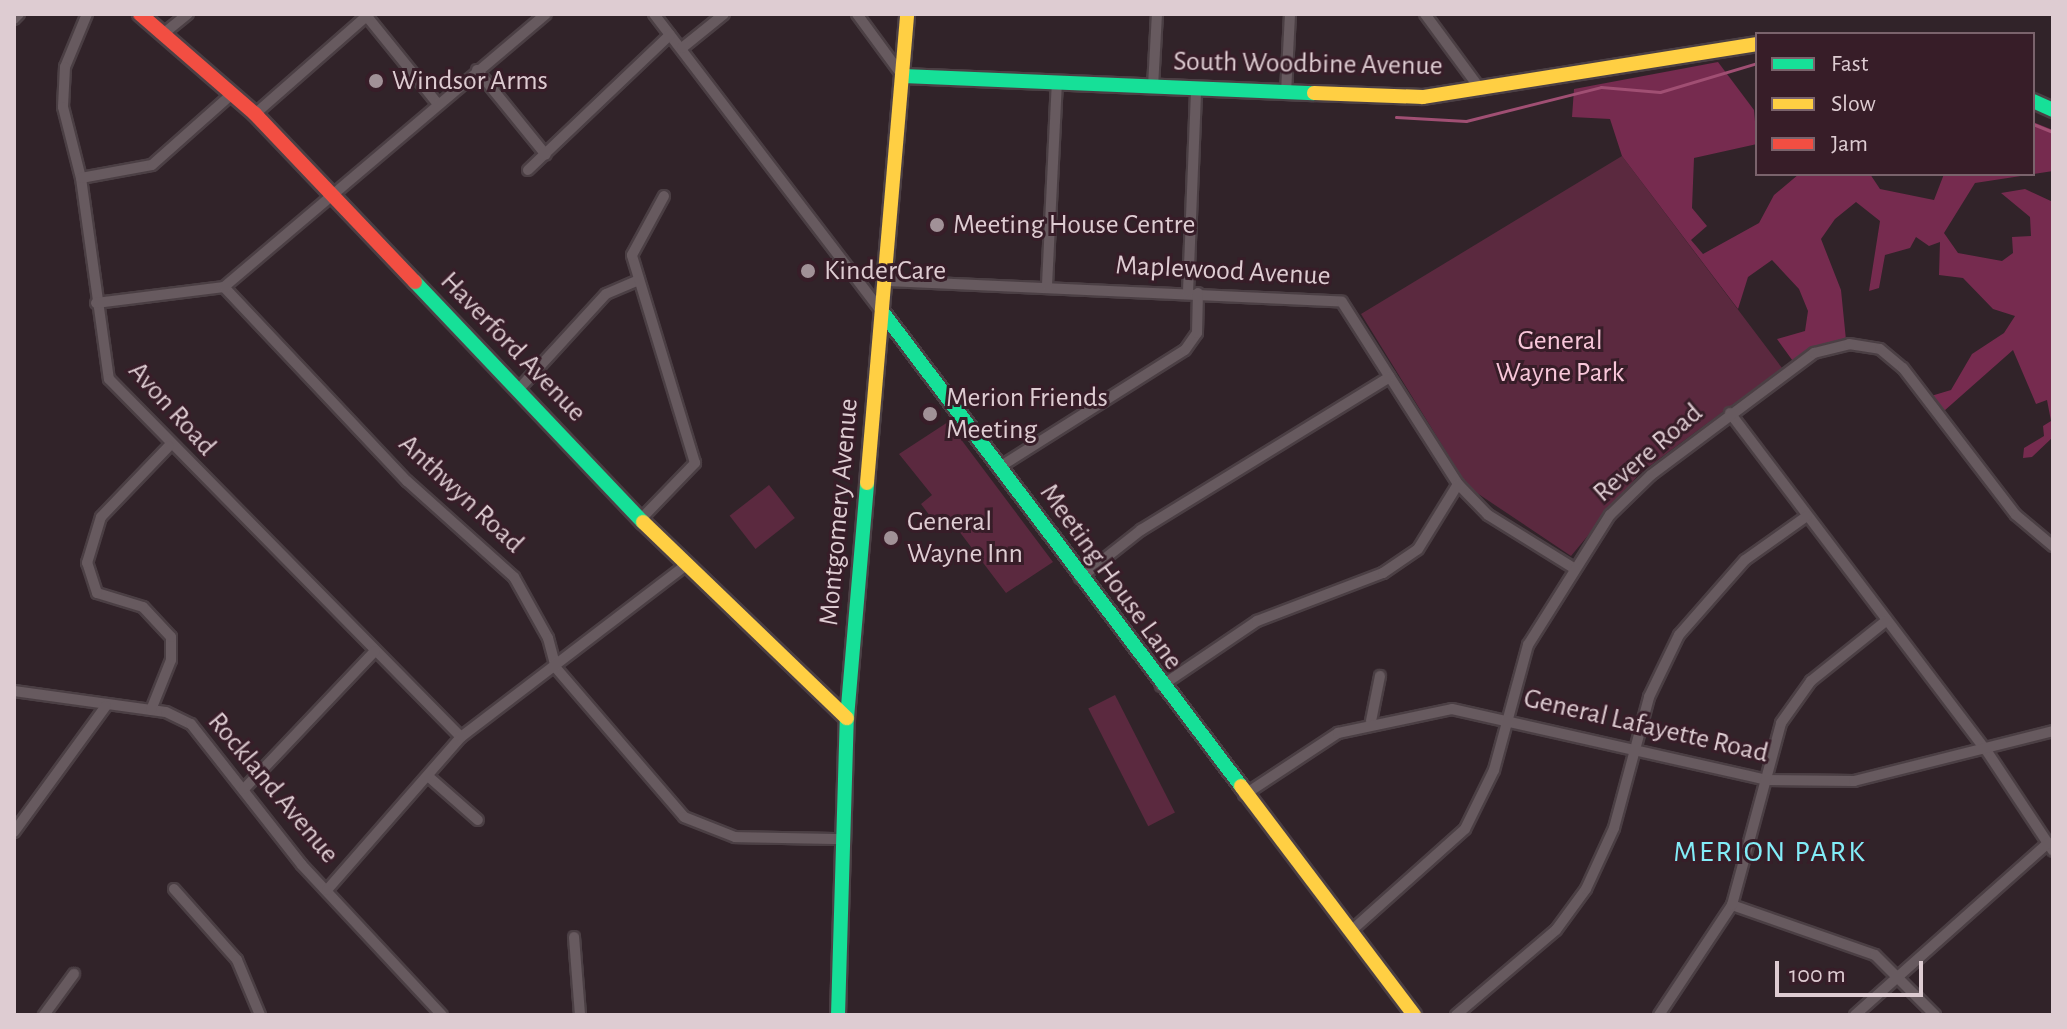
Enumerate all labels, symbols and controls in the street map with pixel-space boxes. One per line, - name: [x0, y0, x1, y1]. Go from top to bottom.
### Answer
- legend: [1755, 32, 2035, 176]
- street label: South Woodbine Avenue: [1173, 45, 1443, 83]
- text: Fast: [1831, 52, 1868, 76]
- place label: Windsor Arms: [392, 64, 548, 98]
- marker: Windsor Arms: [367, 72, 385, 90]
- text: Slow: [1831, 92, 1876, 116]
- text: Jam: [1831, 132, 1868, 156]
- place label: Meeting House Centre: [953, 208, 1195, 242]
- marker: Meeting House Centre: [928, 216, 946, 234]
- street label: Maplewood Avenue: [1114, 249, 1332, 293]
- place label: KinderCare: [824, 254, 946, 288]
- marker: KinderCare: [799, 262, 817, 280]
- street label: Haverford Avenue: [433, 265, 593, 429]
- park label: General Wayne Park: [1496, 324, 1624, 390]
- street label: Avon Road: [121, 355, 223, 463]
- place label: Merion Friends Meeting: [946, 381, 1108, 447]
- street label: Revere Road: [1586, 396, 1710, 510]
- street label: Montgomery Avenue: [812, 397, 866, 627]
- marker: Merion Friends Meeting: [921, 405, 939, 423]
- street label: Anthwyn Road: [391, 428, 531, 560]
- street label: Meeting House Lane: [1032, 477, 1190, 677]
- place label: General Wayne Inn: [907, 505, 1023, 571]
- marker: General Wayne Inn: [882, 529, 900, 547]
- street label: General Lafayette Road: [1520, 682, 1772, 770]
- street label: Rockland Avenue: [200, 706, 346, 870]
- district label: MERION PARK: [1673, 834, 1867, 870]
- scale bar: [1779, 945, 1927, 995]
- text: 100 m: [1789, 963, 1846, 987]

